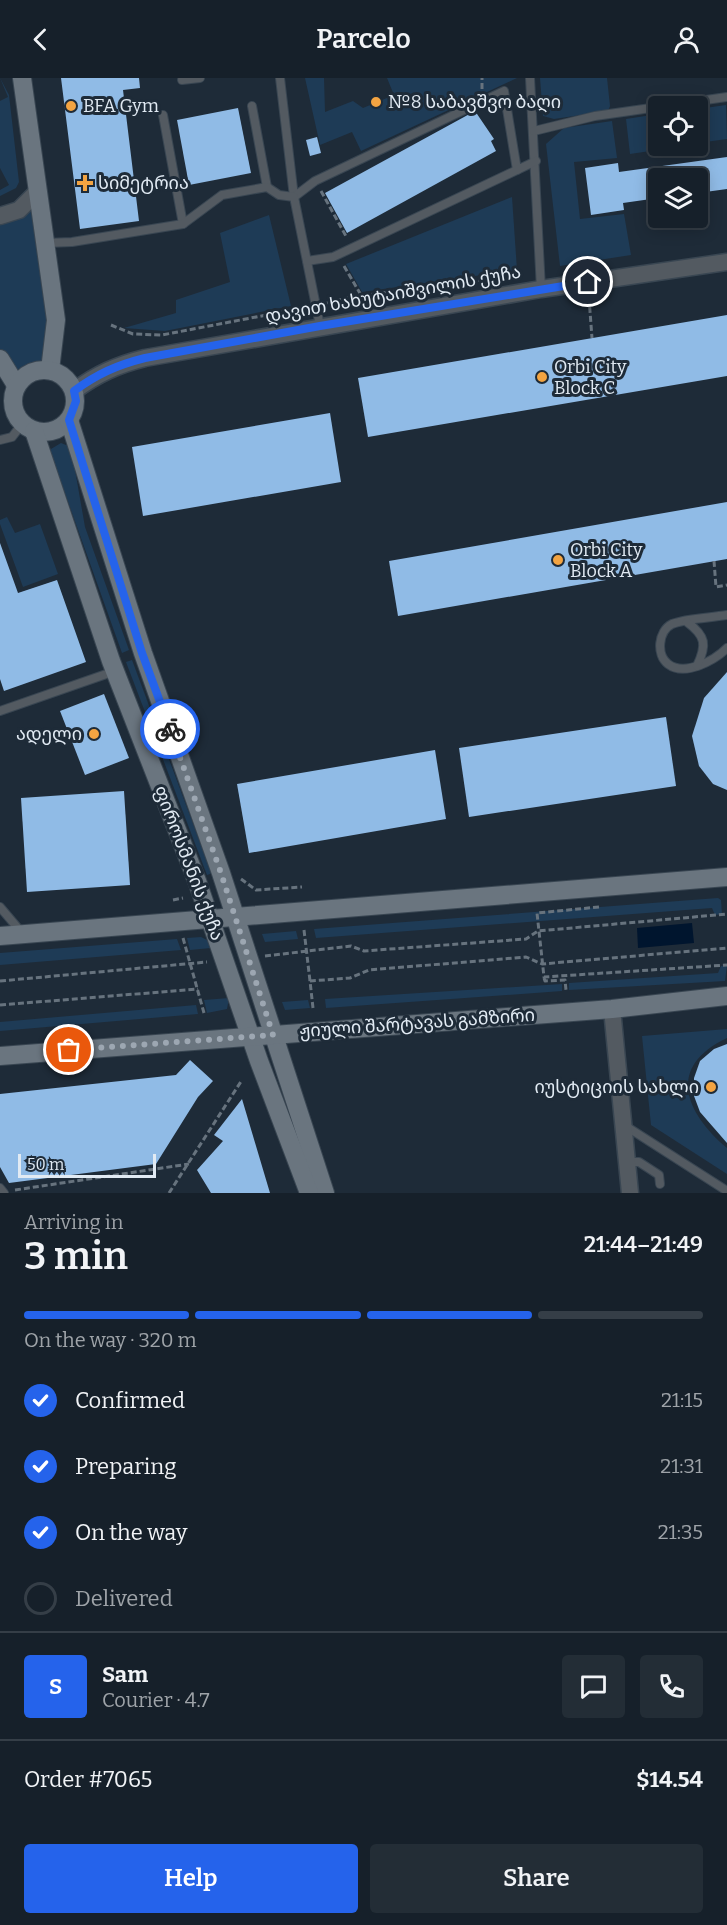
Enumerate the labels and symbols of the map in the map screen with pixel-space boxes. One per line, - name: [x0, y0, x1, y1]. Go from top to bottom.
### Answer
- place label: №8 საბავშვო ბაღი: [388, 91, 561, 113]
- place label: BFA Gym: [83, 95, 159, 117]
- marker: №8 საბავშვო ბაღი: [369, 95, 383, 109]
- marker: BFA Gym: [64, 99, 78, 113]
- place label: სიმეტრია: [98, 172, 189, 194]
- marker: სიმეტრია: [76, 174, 94, 192]
- pin: [562, 256, 613, 307]
- street label: დავით ხახუტაიშვილის ქუჩა: [263, 261, 523, 327]
- place label: Orbi City Block C: [554, 356, 627, 399]
- marker: Orbi City Block C: [535, 370, 549, 384]
- place label: Orbi City Block A: [570, 539, 643, 582]
- marker: Orbi City Block A: [551, 553, 565, 567]
- courier: [140, 699, 200, 759]
- place label: ადელი: [16, 723, 82, 745]
- marker: ადელი: [87, 727, 101, 741]
- street label: ფიროსმანის ქუჩა: [149, 782, 229, 944]
- street label: ჟიული შარტავას გამზირი: [298, 1004, 536, 1042]
- pin: [43, 1024, 94, 1075]
- place label: იუსტიციის სახლი: [534, 1076, 699, 1098]
- marker: იუსტიციის სახლი: [704, 1080, 718, 1094]
- scale bar: [18, 1151, 156, 1178]

